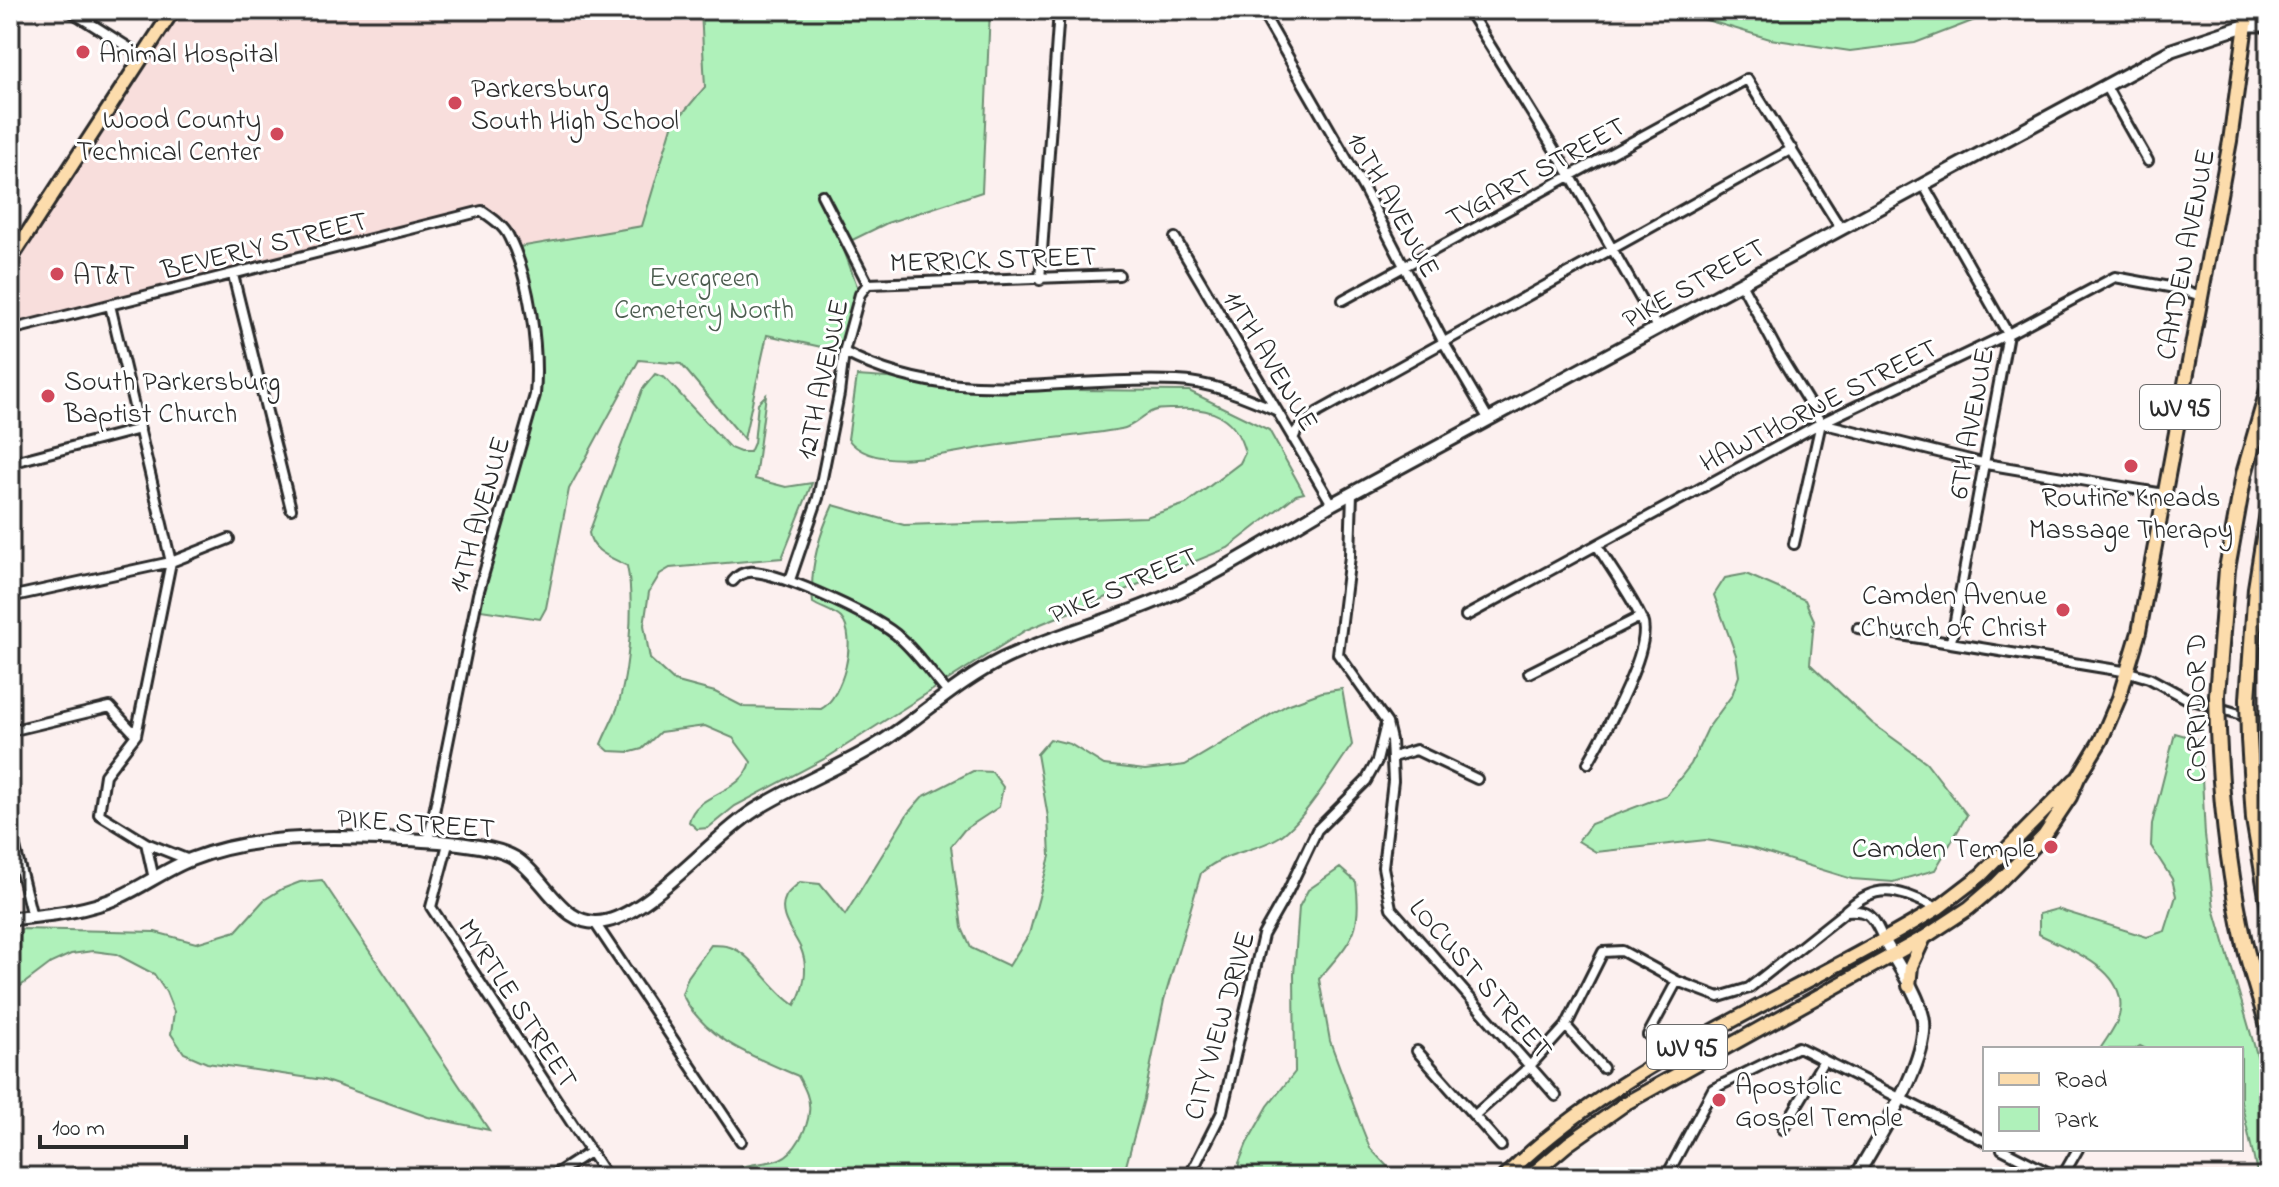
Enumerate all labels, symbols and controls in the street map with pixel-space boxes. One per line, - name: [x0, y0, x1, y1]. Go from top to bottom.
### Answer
- place label: Animal Hospital: [99, 35, 278, 76]
- marker: Animal Hospital: [74, 43, 92, 61]
- place label: Parkersburg South High School: [471, 70, 679, 143]
- marker: Parkersburg South High School: [446, 94, 464, 112]
- place label: Wood County Technical Center: [76, 101, 261, 174]
- street label: TYGART STREET: [1439, 108, 1634, 240]
- marker: Wood County Technical Center: [268, 125, 286, 143]
- street label: 10TH AVENUE: [1335, 125, 1449, 286]
- street label: CAMDEN AVENUE: [2147, 146, 2228, 364]
- street label: BEVERLY STREET: [156, 202, 372, 293]
- street label: PIKE STREET: [1616, 229, 1774, 341]
- street label: MERRICK STREET: [889, 237, 1097, 286]
- place label: AT&T: [73, 257, 135, 298]
- park label: Evergreen Cemetery North: [614, 259, 794, 332]
- marker: AT&T: [48, 265, 66, 283]
- street label: 11TH AVENUE: [1211, 284, 1327, 440]
- street label: 12TH AVENUE: [787, 296, 861, 464]
- street label: HAWTHORNE STREET: [1694, 329, 1946, 485]
- street label: 6TH AVENUE: [1940, 345, 2007, 502]
- place label: South Parkersburg Baptist Church: [63, 363, 280, 436]
- road number: WV 95: [2140, 385, 2220, 429]
- marker: South Parkersburg Baptist Church: [39, 387, 57, 405]
- street label: 14TH AVENUE: [440, 432, 523, 598]
- marker: Routine Kneads Massage Therapy: [2122, 457, 2140, 475]
- place label: Routine Kneads Massage Therapy: [2029, 479, 2233, 552]
- street label: PIKE STREET: [1044, 537, 1205, 637]
- place label: Camden Avenue Church of Christ: [1860, 577, 2047, 650]
- marker: Camden Avenue Church of Christ: [2054, 601, 2072, 619]
- street label: CORRIDOR D: [2178, 633, 2219, 783]
- street label: PIKE STREET: [335, 800, 496, 851]
- place label: Camden Temple: [1852, 830, 2035, 871]
- marker: Camden Temple: [2042, 838, 2060, 856]
- street label: LOCUST STREET: [1398, 890, 1561, 1070]
- street label: MYRTLE STREET: [446, 912, 586, 1098]
- street label: CITY VIEW DRIVE: [1175, 927, 1268, 1125]
- road number: WV 95: [1647, 1025, 1727, 1069]
- legend: [1983, 1047, 2243, 1151]
- text: Road: [2055, 1064, 2108, 1099]
- place label: Apostolic Gospel Temple: [1735, 1067, 1903, 1140]
- marker: Apostolic Gospel Temple: [1710, 1091, 1728, 1109]
- scale bar: [40, 1099, 186, 1149]
- text: Park: [2055, 1104, 2099, 1139]
- text: 100 m: [52, 1112, 105, 1147]

